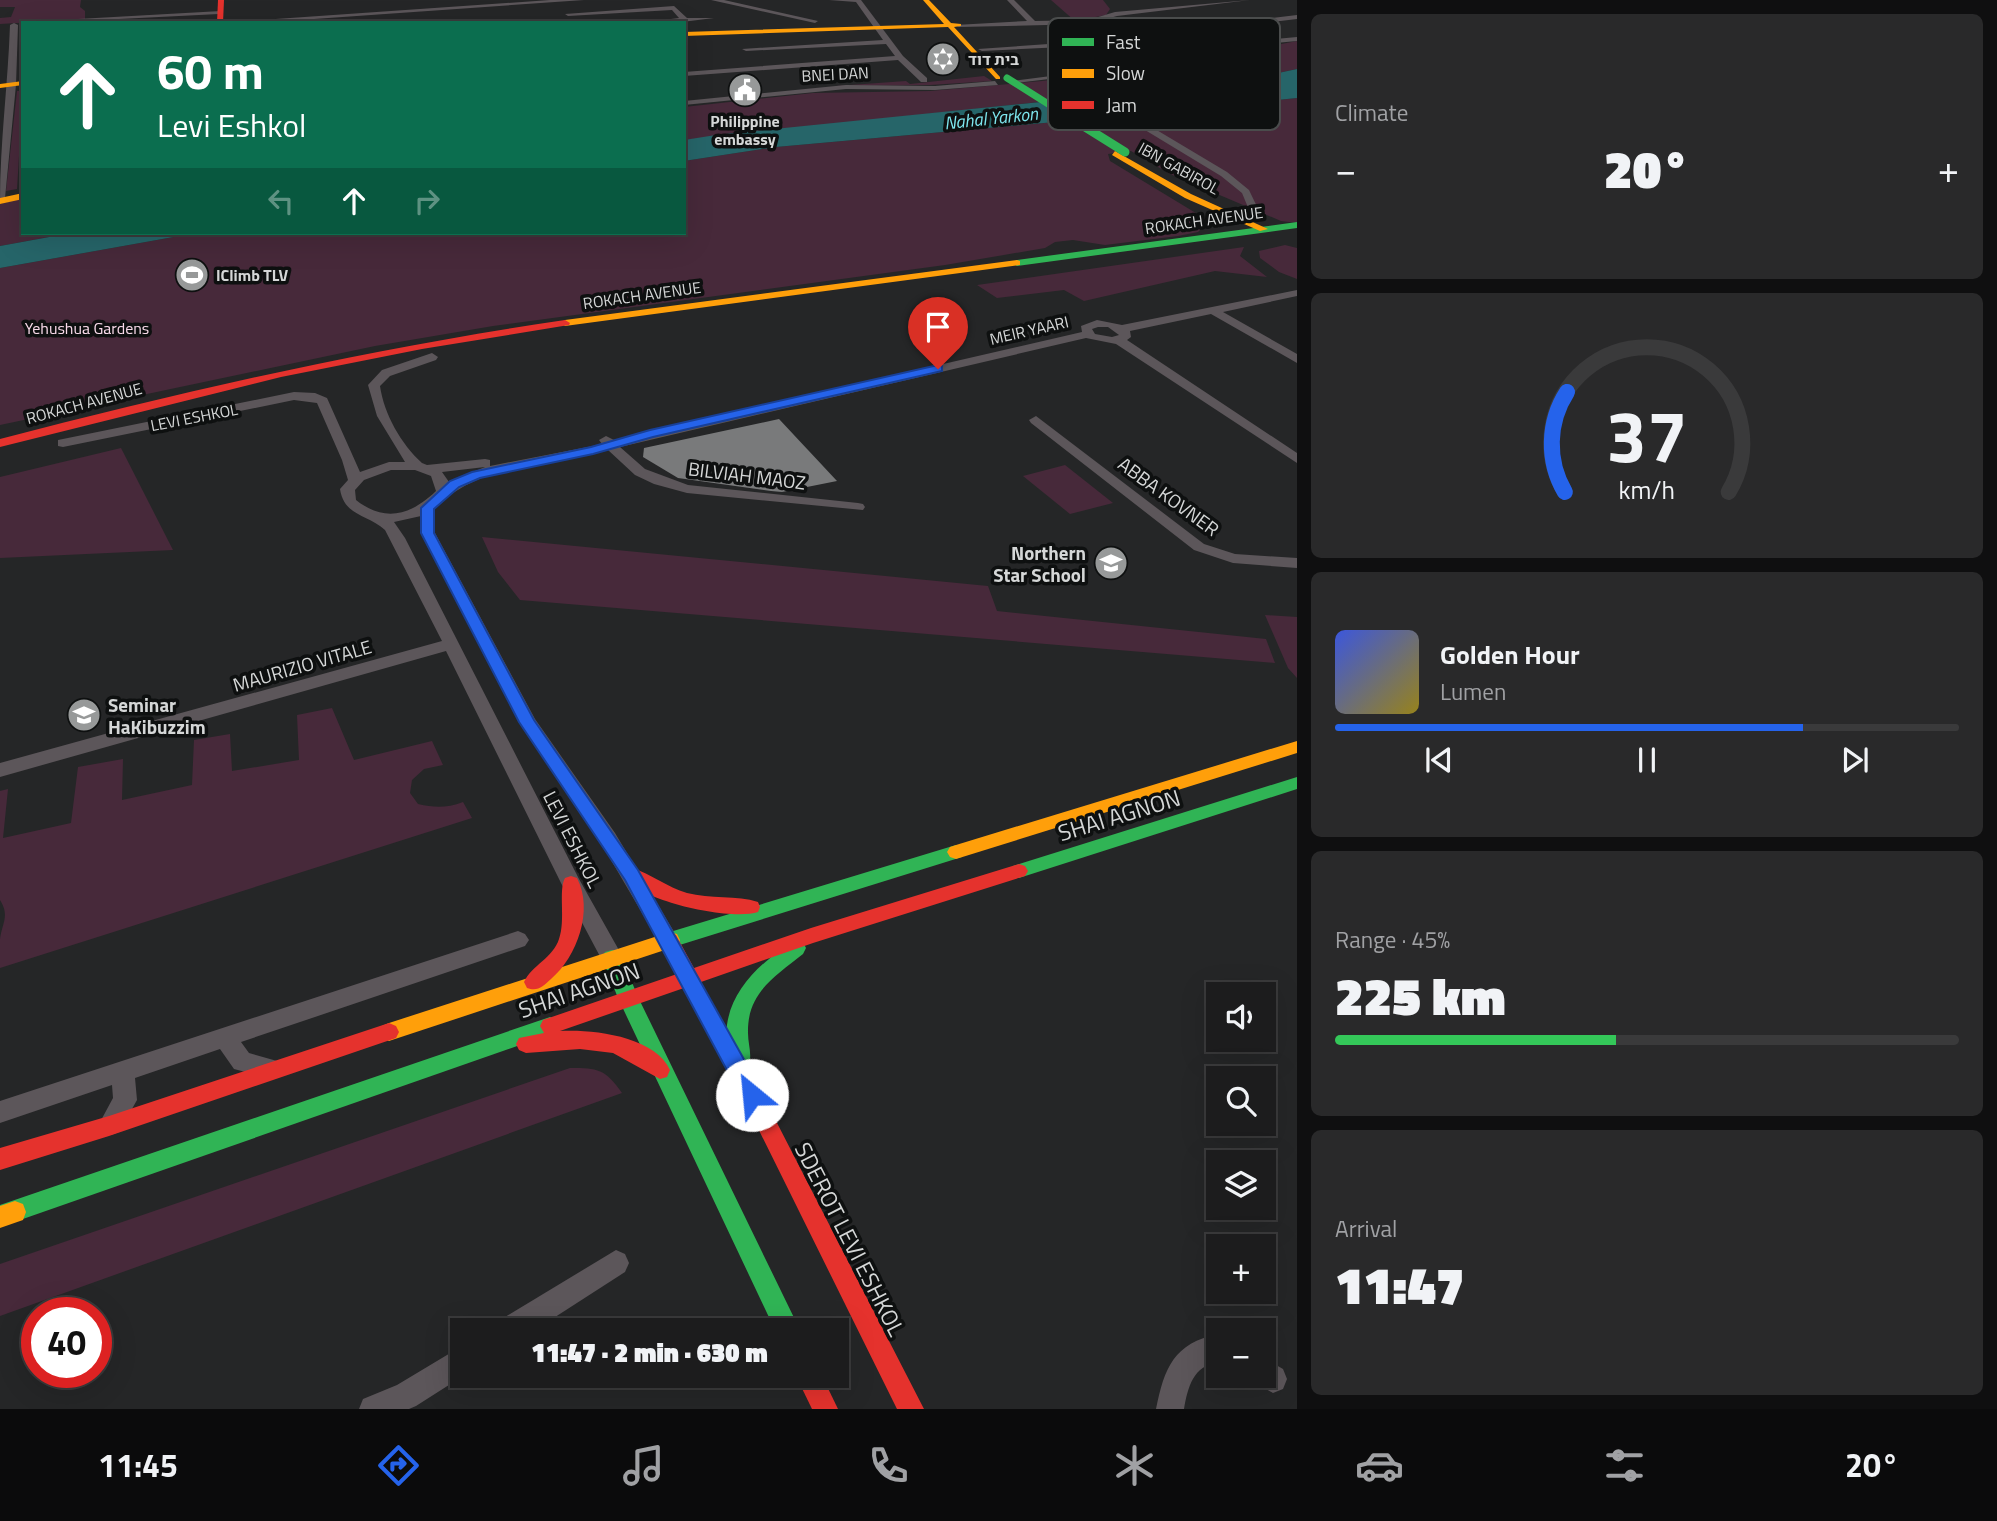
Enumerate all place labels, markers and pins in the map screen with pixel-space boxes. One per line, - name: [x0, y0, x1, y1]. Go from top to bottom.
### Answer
- synagogue icon: בית דוד: [924, 40, 962, 78]
- place label: בית דוד: [968, 47, 1019, 71]
- public building icon: Philippine embassy: [726, 71, 764, 109]
- place label: Philippine embassy: [710, 109, 780, 151]
- sports icon: IClimb TLV: [173, 256, 211, 294]
- place label: IClimb TLV: [216, 263, 288, 287]
- pin: [908, 297, 968, 369]
- place label: Northern Star School: [993, 538, 1086, 589]
- school or university icon: Northern Star School: [1092, 544, 1130, 582]
- place label: Seminar HaKibuzzim: [108, 690, 206, 741]
- school or university icon: Seminar HaKibuzzim: [65, 696, 103, 734]

